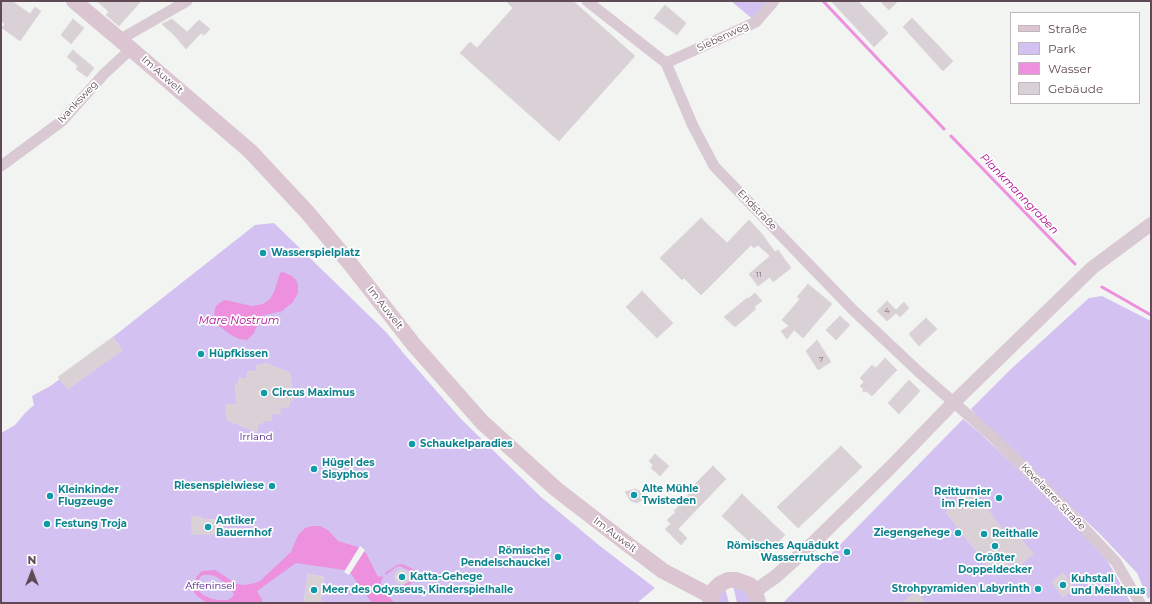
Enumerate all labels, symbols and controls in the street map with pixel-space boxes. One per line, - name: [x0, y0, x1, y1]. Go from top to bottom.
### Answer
- legend: [1010, 12, 1140, 104]
- street label: Siebenweg: [695, 20, 751, 54]
- text: Straße: [1048, 21, 1087, 36]
- text: Park: [1048, 41, 1075, 56]
- street label: Im Auwelt: [139, 54, 185, 96]
- text: Wasser: [1048, 61, 1092, 76]
- street label: Ivanksweg: [56, 79, 100, 125]
- text: Gebäude: [1048, 81, 1103, 96]
- water label: Plankmanngraben: [977, 151, 1061, 237]
- street label: Endstraße: [735, 187, 779, 233]
- place label: Wasserspielplatz: [271, 247, 360, 259]
- marker: Wasserspielplatz: [258, 248, 268, 258]
- house number: 11: [756, 270, 762, 280]
- street label: Im Auwelt: [364, 284, 406, 332]
- house number: 4: [884, 306, 890, 316]
- water label: Mare Nostrum: [199, 314, 279, 328]
- place label: Hüpfkissen: [209, 348, 268, 360]
- marker: Hüpfkissen: [196, 349, 206, 359]
- house number: 7: [819, 355, 823, 365]
- place label: Circus Maximus: [272, 387, 355, 399]
- marker: Circus Maximus: [259, 388, 269, 398]
- park label: Irrland: [239, 431, 273, 443]
- place label: Schaukelparadies: [420, 438, 512, 450]
- marker: Schaukelparadies: [407, 439, 417, 449]
- place label: Hügel des Sisyphos: [322, 457, 375, 480]
- street label: Kevelaerer Straße: [1018, 461, 1088, 533]
- marker: Hügel des Sisyphos: [309, 464, 319, 474]
- place label: Riesenspielwiese: [174, 480, 264, 492]
- marker: Riesenspielwiese: [267, 481, 277, 491]
- place label: Alte Mühle Twisteden: [642, 483, 699, 506]
- place label: Kleinkinder Flugzeuge: [58, 484, 119, 508]
- place label: Reitturnier im Freien: [934, 486, 991, 510]
- marker: Alte Mühle Twisteden: [629, 490, 639, 500]
- marker: Kleinkinder Flugzeuge: [45, 491, 55, 501]
- marker: Reitturnier im Freien: [994, 493, 1004, 503]
- place label: Antiker Bauernhof: [216, 515, 272, 538]
- street label: Im Auwelt: [591, 515, 639, 555]
- place label: Festung Troja: [55, 518, 127, 530]
- marker: Festung Troja: [42, 519, 52, 529]
- marker: Antiker Bauernhof: [203, 522, 213, 532]
- place label: Ziegengehege: [874, 527, 950, 539]
- marker: Ziegengehege: [953, 528, 963, 538]
- place label: Reithalle: [992, 528, 1038, 540]
- marker: Reithalle: [979, 529, 989, 539]
- place label: Römisches Aquädukt Wasserrutsche: [727, 540, 839, 564]
- marker: Größter Doppeldecker: [990, 541, 1000, 551]
- place label: Römische Pendelschauckel: [461, 545, 550, 568]
- marker: Römisches Aquädukt Wasserrutsche: [842, 547, 852, 557]
- north arrow: [12, 552, 52, 592]
- marker: Römische Pendelschauckel: [553, 552, 563, 562]
- place label: Größter Doppeldecker: [958, 552, 1032, 576]
- text: N: [28, 553, 36, 567]
- place label: Katta-Gehege: [410, 571, 483, 583]
- marker: Katta-Gehege: [397, 572, 407, 582]
- place label: Kuhstall und Melkhaus: [1071, 573, 1145, 596]
- park label: Affeninsel: [185, 580, 235, 592]
- marker: Kuhstall und Melkhaus: [1058, 580, 1068, 590]
- place label: Strohpyramiden Labyrinth: [892, 583, 1030, 595]
- place label: Meer des Odysseus, Kinderspielhalle: [322, 584, 513, 596]
- marker: Strohpyramiden Labyrinth: [1033, 584, 1043, 594]
- marker: Meer des Odysseus, Kinderspielhalle: [309, 585, 319, 595]

